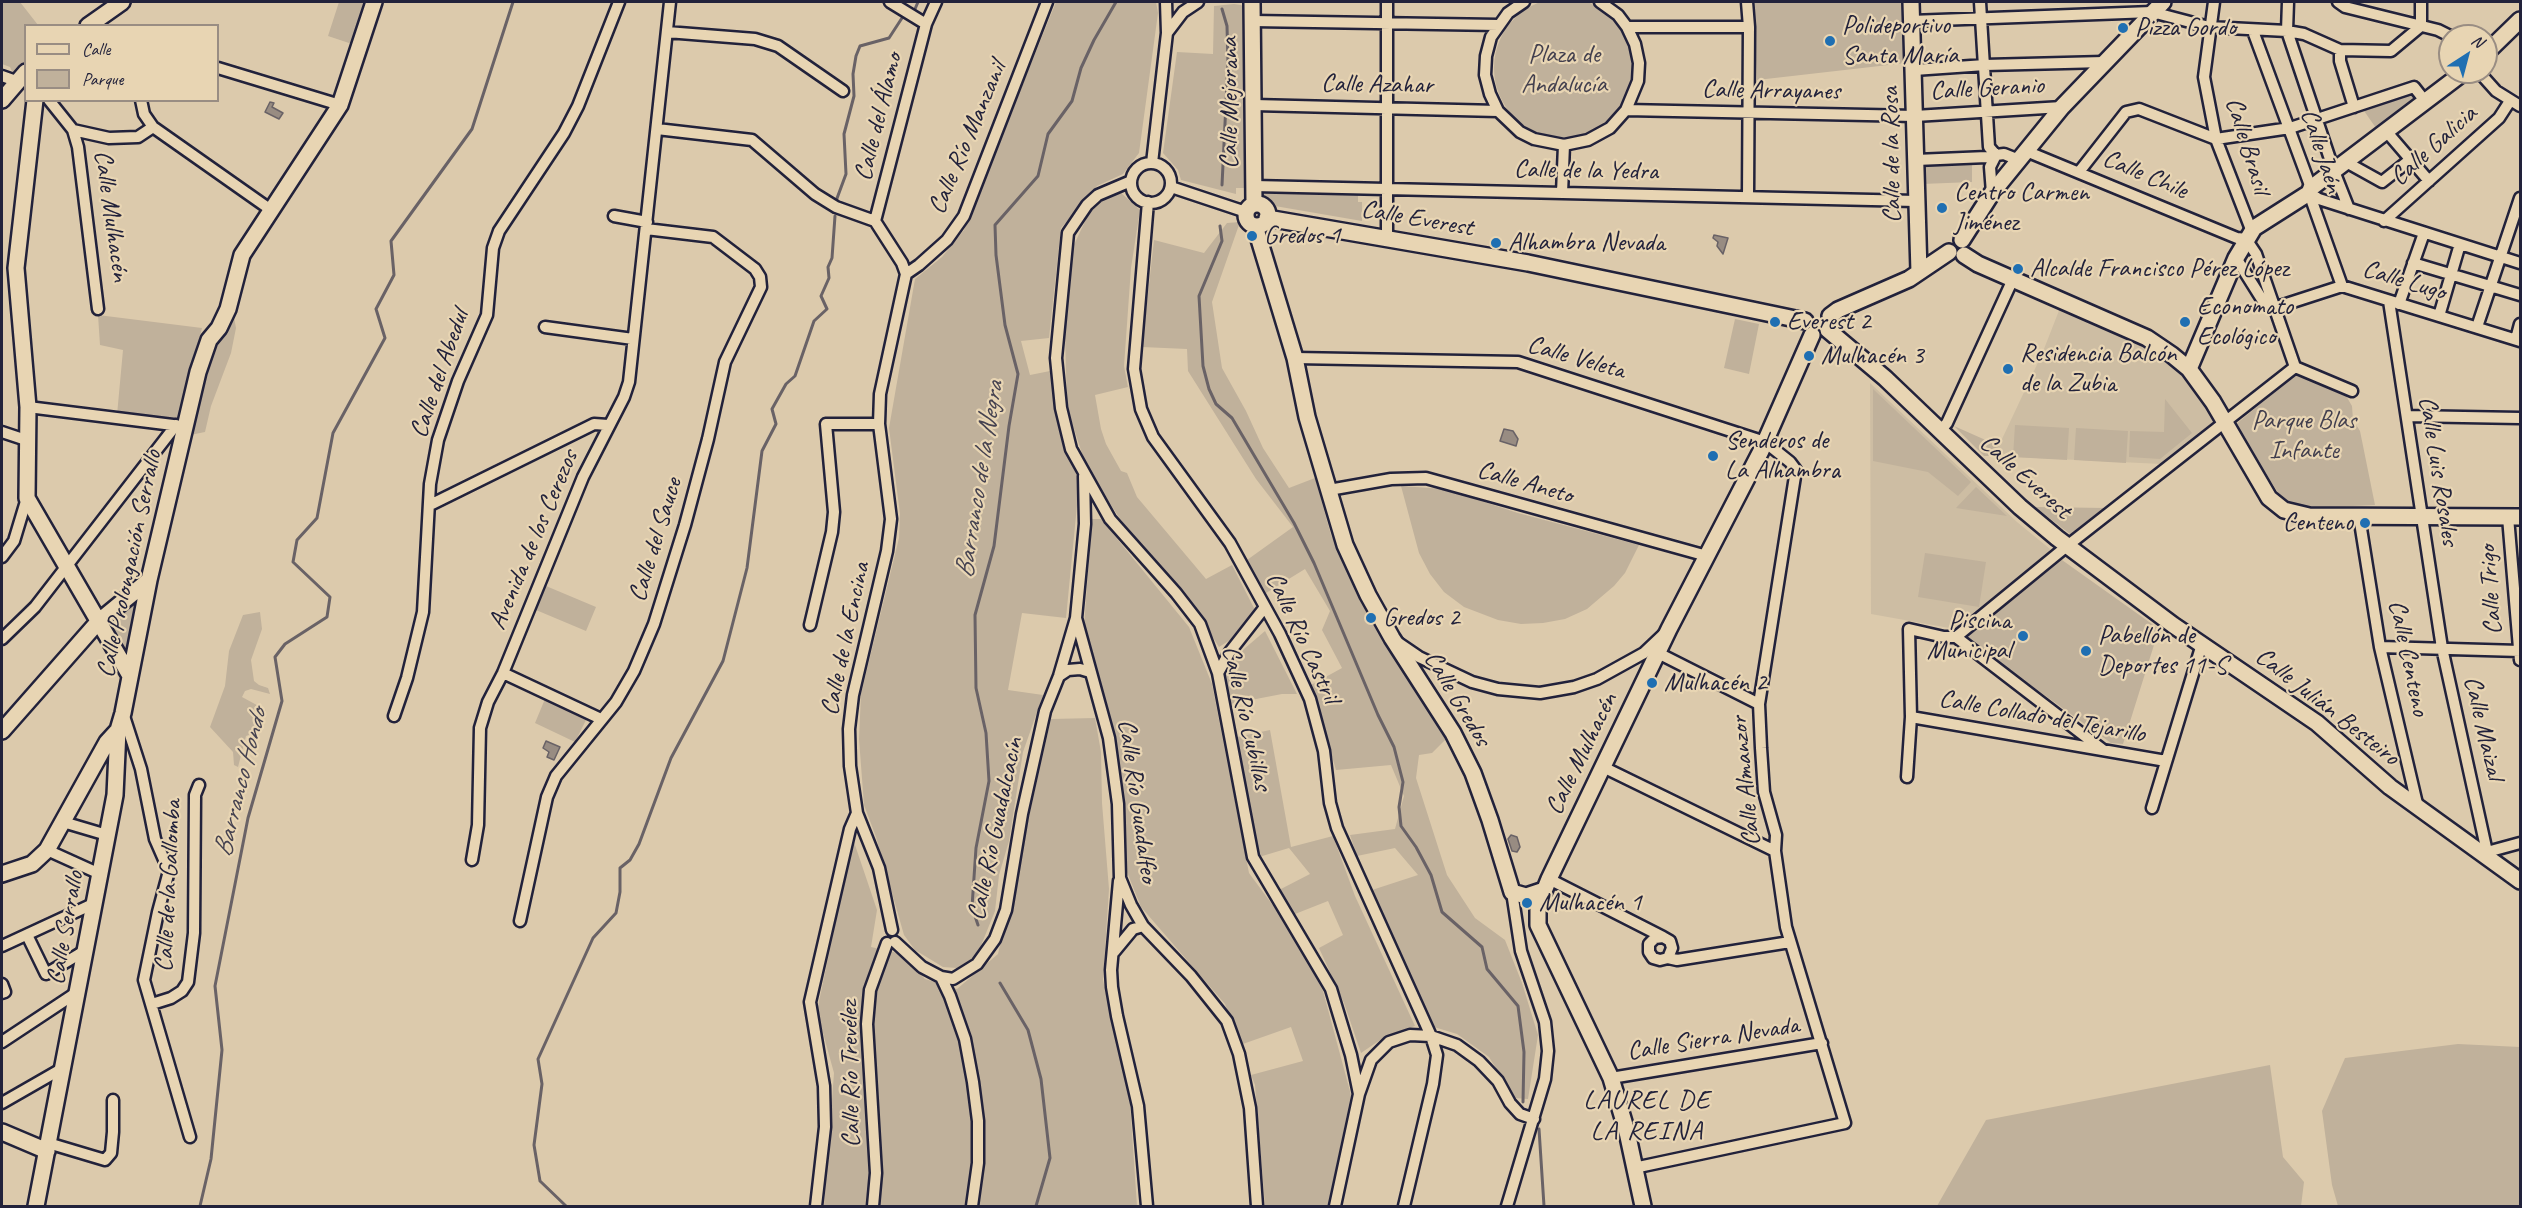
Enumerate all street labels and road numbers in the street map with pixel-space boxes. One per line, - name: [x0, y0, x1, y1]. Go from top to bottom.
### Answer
- street label: Calle Mejorana: [1214, 37, 1246, 169]
- street label: Calle del Álamo: [848, 50, 910, 184]
- street label: Calle Río Manzanil: [922, 57, 1014, 219]
- street label: Calle Azahar: [1321, 68, 1433, 102]
- street label: Calle Geranio: [1929, 70, 2045, 108]
- street label: Calle Arrayanes: [1702, 74, 1840, 108]
- street label: Calle de la Rosa: [1875, 87, 1909, 223]
- street label: Calle Brasil: [2218, 94, 2276, 198]
- street label: Calle Galicia: [2384, 99, 2484, 193]
- street label: Calle Jaén: [2293, 105, 2349, 197]
- street label: Calle Chile: [2098, 143, 2192, 207]
- street label: Calle Mulhacén: [86, 148, 136, 284]
- street label: Calle de la Yedra: [1514, 154, 1658, 188]
- street label: Calle Everest: [1359, 194, 1475, 244]
- street label: Calle Lugo: [2359, 254, 2449, 308]
- street label: Calle del Abedul: [404, 306, 476, 442]
- street label: Calle Veleta: [1524, 329, 1628, 387]
- street label: Calle Luis Rosales: [2411, 394, 2465, 548]
- street label: Calle Everest: [1973, 428, 2077, 526]
- street label: Avenida de los Cerezos: [482, 445, 586, 635]
- street label: Calle Prolongación Serrallo: [91, 447, 169, 681]
- street label: Calle Aneto: [1474, 455, 1576, 511]
- street label: Calle del Sauce: [622, 474, 690, 606]
- street label: Calle Trigo: [2472, 544, 2510, 636]
- street label: Calle de la Encina: [815, 560, 877, 718]
- street label: Calle Río Castril: [1258, 567, 1346, 709]
- street label: Calle Centeno: [2381, 597, 2435, 719]
- street label: Calle Julián Besteiro: [2249, 641, 2405, 773]
- street label: Calle Río Cubillas: [1214, 643, 1278, 793]
- street label: Calle Gredos: [1416, 646, 1498, 752]
- street label: Calle Maizal: [2456, 673, 2510, 783]
- street label: Calle Collado del Tejarillo: [1936, 684, 2148, 750]
- street label: Calle Mulhacén: [1539, 688, 1625, 820]
- street label: Calle Almanzor: [1724, 715, 1768, 847]
- street label: Calle Río Guadalfeo: [1110, 717, 1164, 885]
- street label: Calle Río Guadalcacín: [961, 735, 1031, 923]
- street label: Calle de la Gallomba: [149, 799, 189, 973]
- street label: Calle Serrallo: [41, 869, 91, 987]
- street label: Calle Río Trevélez: [834, 1000, 868, 1148]
- street label: Calle Sierra Nevada: [1625, 1010, 1801, 1068]

